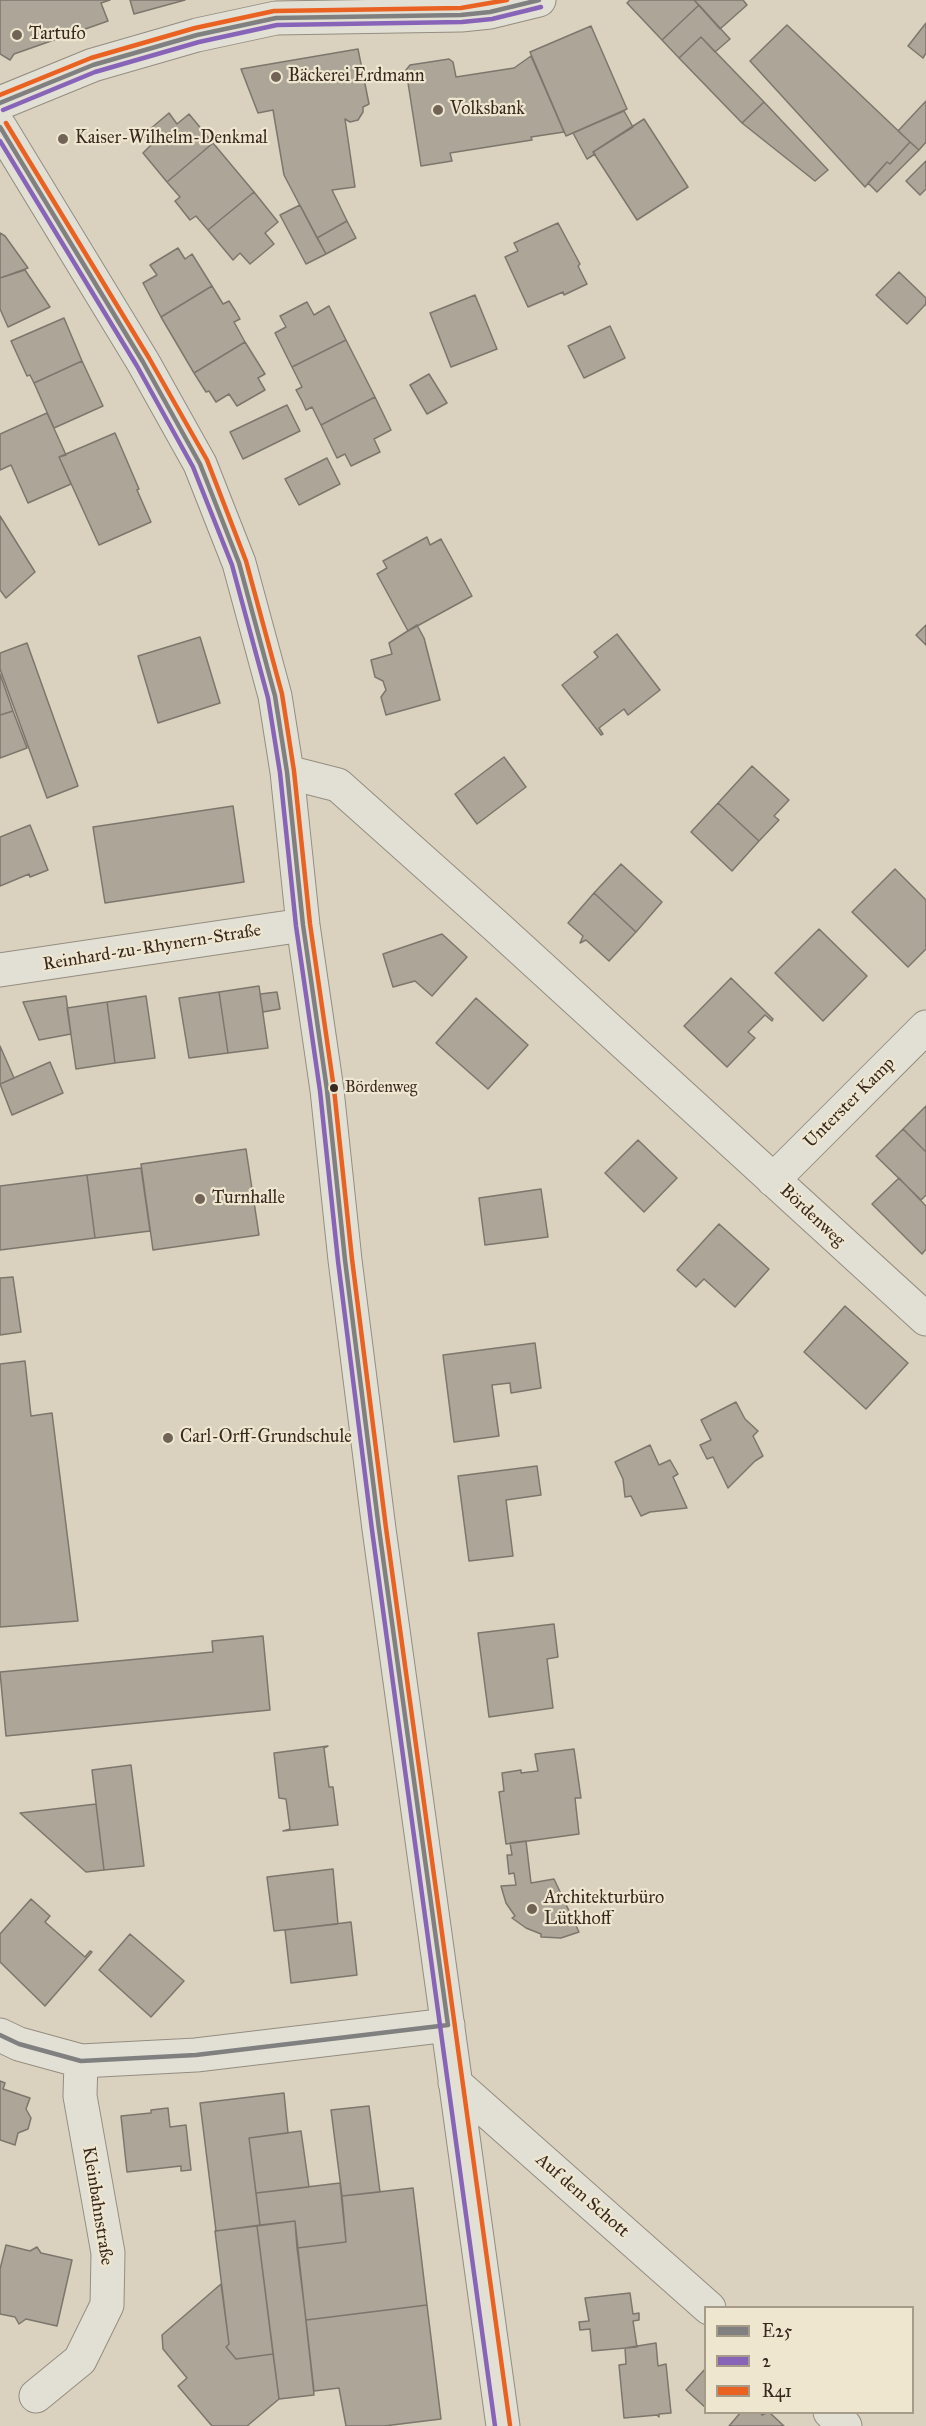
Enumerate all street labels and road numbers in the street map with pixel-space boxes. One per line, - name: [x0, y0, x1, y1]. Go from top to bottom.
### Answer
- street label: Reinhard-zu-Rhynern-Straße: [41, 920, 263, 976]
- street label: Unterster Kamp: [800, 1053, 900, 1153]
- street label: Bördenweg: [775, 1180, 849, 1252]
- street label: Kleinbahnstraße: [77, 2145, 117, 2267]
- street label: Auf dem Schott: [531, 2150, 633, 2242]

